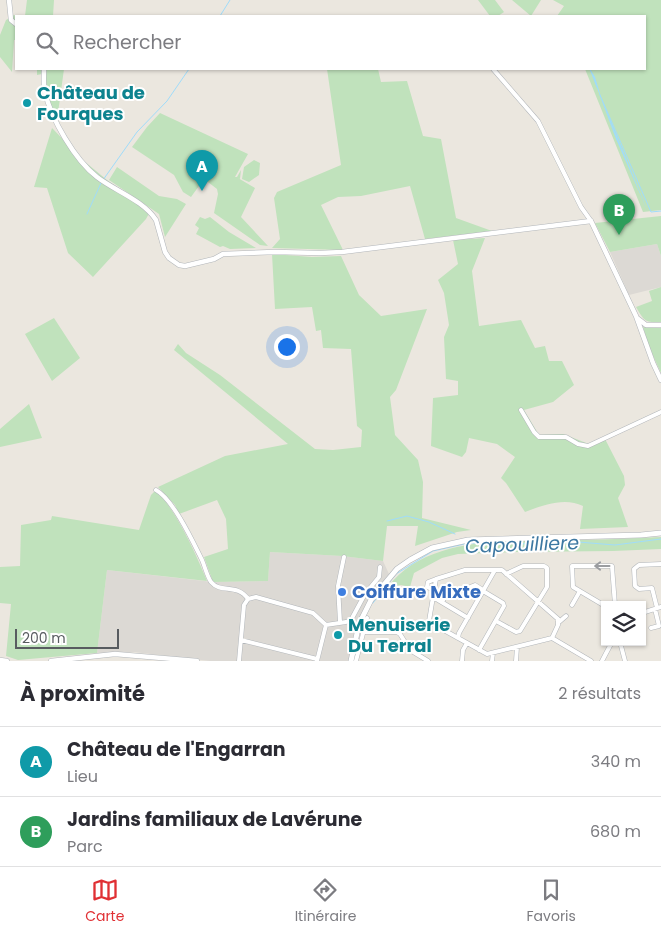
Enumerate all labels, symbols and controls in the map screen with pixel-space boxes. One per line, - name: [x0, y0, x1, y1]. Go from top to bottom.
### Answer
- search box: [15, 15, 646, 70]
- icon: search: [33, 29, 61, 57]
- text: Rechercher: [73, 29, 181, 56]
- place label: Château de Fourques: [37, 80, 145, 126]
- marker: Château de Fourques: [21, 97, 33, 109]
- pin: A: [186, 150, 218, 191]
- pin: B: [603, 194, 635, 235]
- your location: [274, 334, 300, 360]
- water label: Capouilliere: [465, 529, 580, 560]
- one-way arrow: [594, 561, 610, 571]
- place label: Coiffure Mixte: [352, 579, 481, 604]
- marker: Coiffure Mixte: [336, 586, 348, 598]
- map controls: [601, 601, 646, 646]
- button: layers: [601, 601, 646, 646]
- place label: Menuiserie Du Terral: [348, 612, 450, 658]
- scale bar: [15, 626, 119, 649]
- text: 200 m: [22, 628, 66, 648]
- marker: Menuiserie Du Terral: [332, 629, 344, 641]
- text: À proximité: [20, 679, 145, 708]
- text: 2 résultats: [558, 682, 641, 705]
- text: Château de l'Engarran: [67, 736, 286, 763]
- text: A: [30, 750, 42, 773]
- text: 340 m: [591, 750, 641, 773]
- text: Lieu: [67, 765, 98, 788]
- text: Jardins familiaux de Lavérune: [67, 806, 362, 833]
- text: B: [31, 820, 41, 843]
- text: 680 m: [590, 820, 641, 843]
- text: Parc: [67, 835, 103, 858]
- tab: Carte: [85, 876, 124, 927]
- tab: Itinéraire: [295, 876, 356, 927]
- tab: Favoris: [527, 876, 576, 927]

